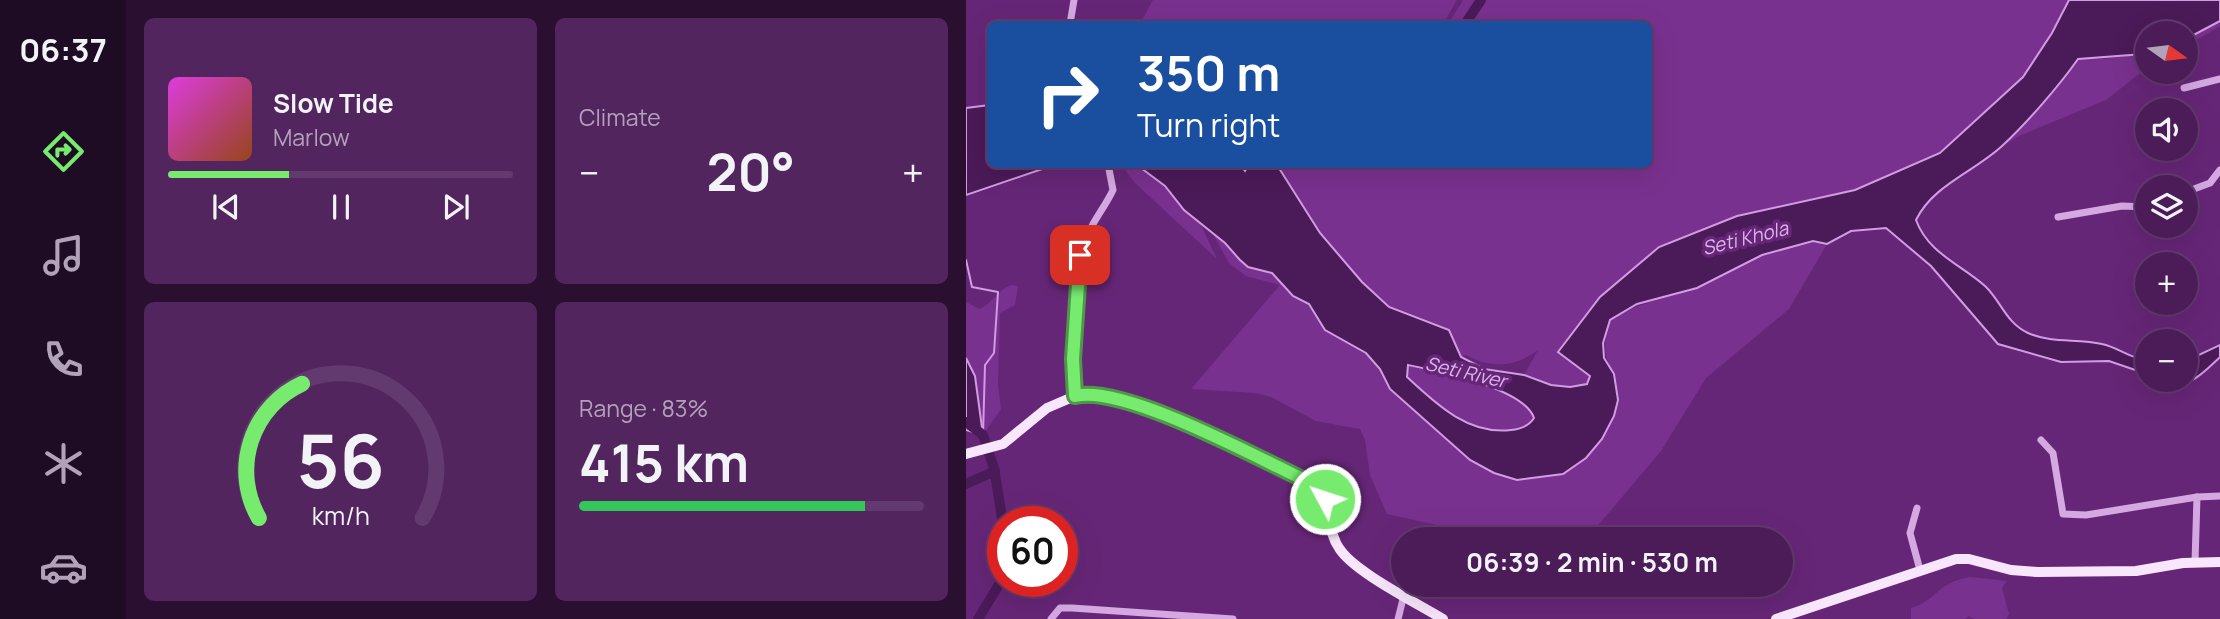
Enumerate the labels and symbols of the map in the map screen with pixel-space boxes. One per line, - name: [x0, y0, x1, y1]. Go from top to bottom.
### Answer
- north arrow: [2135, 21, 2198, 84]
- water label: Seti Khola: [1699, 214, 1792, 261]
- pin: [1050, 225, 1110, 285]
- water label: Seti River: [1423, 350, 1511, 394]
- position arrow: [1288, 462, 1362, 536]
- speed limit sign: 60: [987, 506, 1078, 597]

